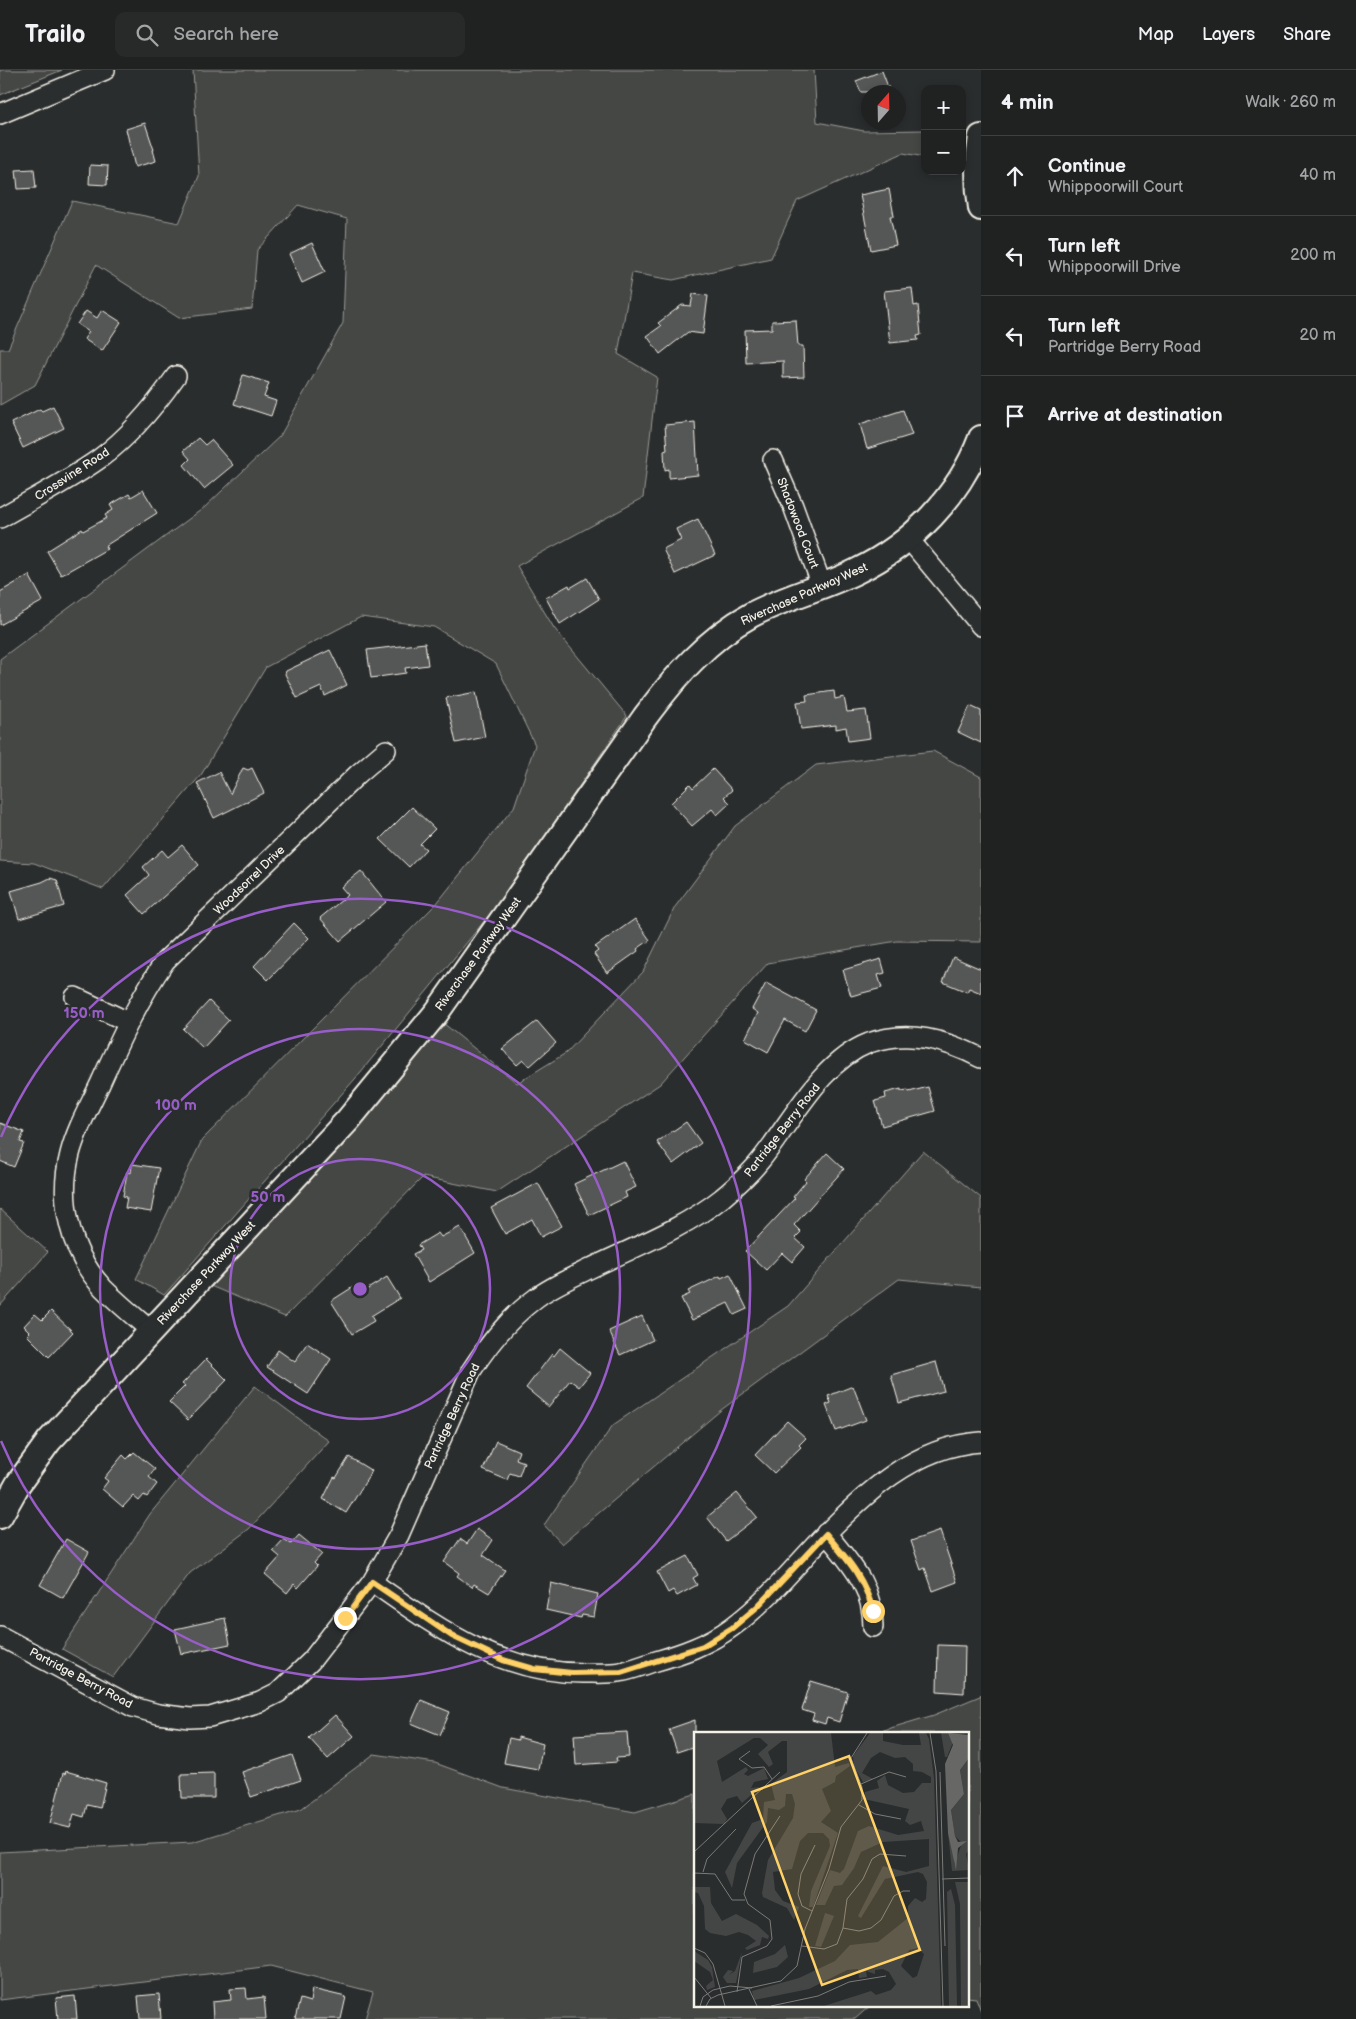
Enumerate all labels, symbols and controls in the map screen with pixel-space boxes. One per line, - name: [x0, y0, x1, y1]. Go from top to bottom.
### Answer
- search box: [115, 12, 465, 57]
- text: Trailo: [25, 20, 85, 49]
- icon: search: [133, 21, 161, 49]
- text: Search here: [173, 23, 279, 46]
- text: Map: [1138, 24, 1174, 45]
- text: Layers: [1202, 24, 1255, 45]
- text: Share: [1283, 24, 1331, 45]
- north arrow: [861, 85, 906, 130]
- map controls: [921, 85, 966, 175]
- button: +: [921, 85, 966, 130]
- text: 4 min: [1001, 90, 1054, 115]
- text: Walk · 260 m: [1245, 93, 1336, 112]
- button: −: [921, 130, 966, 175]
- text: Continue: [1048, 155, 1126, 178]
- icon: ahead: [1001, 162, 1029, 190]
- text: 40 m: [1299, 166, 1336, 185]
- text: Whippoorwill Court: [1048, 178, 1183, 197]
- text: Turn left: [1048, 235, 1120, 258]
- icon: left: [1001, 242, 1029, 270]
- text: 200 m: [1290, 246, 1336, 265]
- text: Whippoorwill Drive: [1048, 258, 1181, 277]
- text: Turn left: [1048, 315, 1120, 338]
- icon: left: [1001, 322, 1029, 350]
- text: 20 m: [1300, 326, 1336, 345]
- text: Partridge Berry Road: [1048, 338, 1201, 357]
- icon: arrive: [1001, 402, 1029, 430]
- text: Arrive at destination: [1048, 404, 1223, 427]
- street label: Crossvine Road: [32, 445, 113, 504]
- street label: Shadowood Court: [773, 476, 822, 571]
- street label: Riverchase Parkway West: [739, 560, 870, 629]
- street label: Woodsorrel Drive: [211, 843, 288, 918]
- street label: Riverchase Parkway West: [432, 894, 525, 1014]
- text: 150 m: [63, 1004, 105, 1023]
- street label: Partridge Berry Road: [741, 1080, 824, 1180]
- text: 100 m: [155, 1096, 197, 1115]
- text: 50 m: [251, 1188, 286, 1207]
- street label: Riverchase Parkway West: [154, 1218, 259, 1329]
- centre of rings: [351, 1280, 369, 1298]
- street label: Partridge Berry Road: [421, 1361, 484, 1471]
- route start: [862, 1600, 885, 1623]
- route end: [334, 1607, 357, 1630]
- street label: Partridge Berry Road: [27, 1645, 135, 1712]
- inset map: [694, 1732, 968, 2006]

